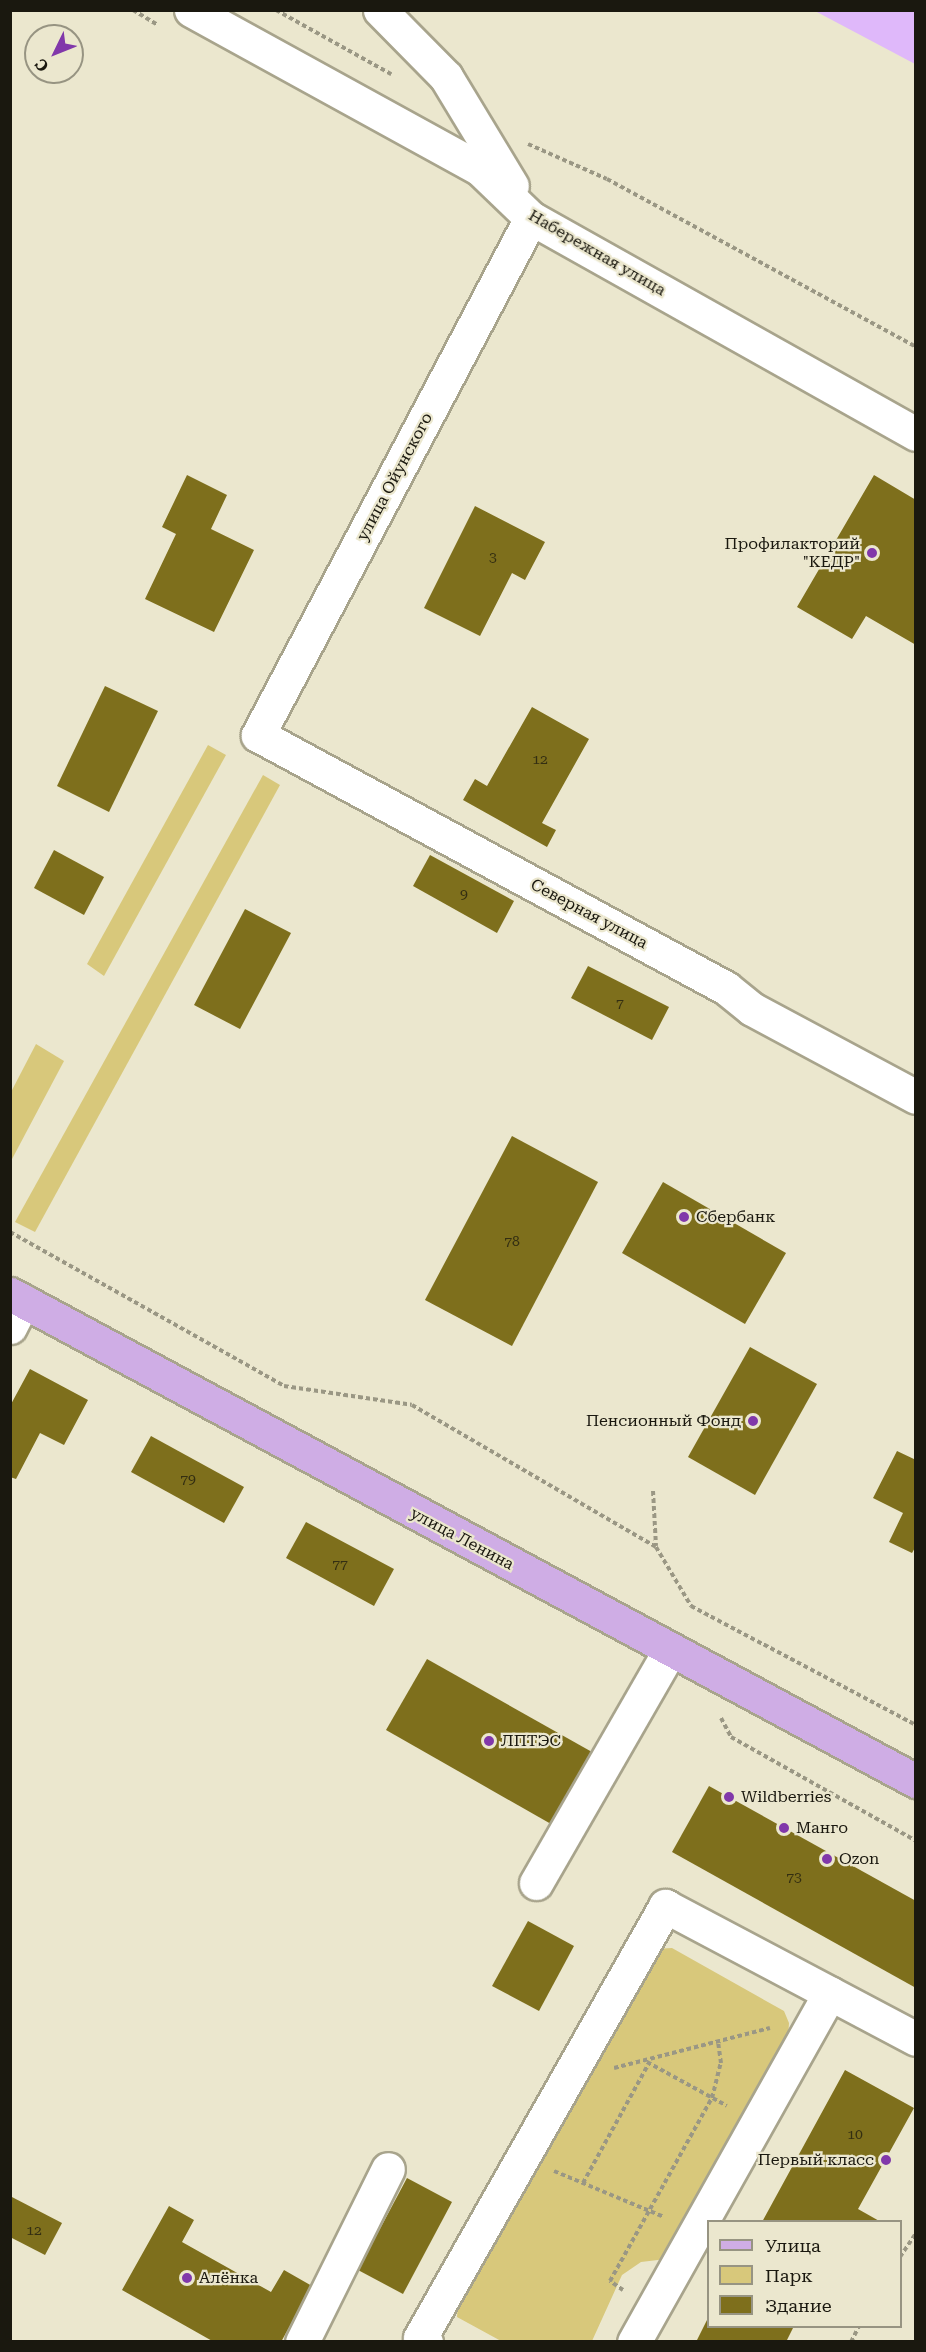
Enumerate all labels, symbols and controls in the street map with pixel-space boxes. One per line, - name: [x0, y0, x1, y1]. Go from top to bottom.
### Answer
- north arrow: [24, 24, 84, 84]
- text: С: [31, 55, 53, 76]
- street label: Набережная улица: [525, 206, 669, 300]
- street label: улица Ойунского: [353, 410, 437, 544]
- place label: Профилакторий "КЕДР": [725, 534, 860, 572]
- marker: Профилакторий "КЕДР": [865, 546, 879, 560]
- house number: 3: [489, 549, 497, 565]
- house number: 12: [532, 751, 548, 767]
- street label: Северная улица: [527, 875, 651, 953]
- house number: 9: [460, 886, 468, 902]
- house number: 7: [616, 995, 624, 1011]
- place label: Сбербанк: [696, 1207, 775, 1227]
- marker: Сбербанк: [677, 1210, 691, 1224]
- house number: 78: [504, 1233, 520, 1249]
- place label: Пенсионный Фонд: [586, 1411, 741, 1431]
- marker: Пенсионный Фонд: [746, 1414, 760, 1428]
- house number: 79: [180, 1471, 196, 1487]
- street label: улица Ленина: [407, 1504, 517, 1574]
- house number: 77: [332, 1556, 348, 1572]
- place label: ЛПТЭС: [501, 1731, 561, 1751]
- marker: ЛПТЭС: [482, 1734, 496, 1748]
- place label: Wildberries: [741, 1787, 831, 1807]
- marker: Wildberries: [722, 1790, 736, 1804]
- place label: Манго: [796, 1818, 848, 1838]
- marker: Манго: [777, 1821, 791, 1835]
- place label: Ozon: [839, 1849, 879, 1869]
- marker: Ozon: [820, 1852, 834, 1866]
- house number: 73: [786, 1869, 802, 1885]
- house number: 10: [847, 2126, 863, 2142]
- place label: Первый класс: [758, 2150, 874, 2170]
- marker: Первый класс: [879, 2153, 893, 2167]
- legend: [707, 2220, 902, 2328]
- house number: 12: [26, 2222, 42, 2238]
- text: Улица: [765, 2235, 821, 2256]
- text: Парк: [765, 2265, 813, 2286]
- place label: Алёнка: [199, 2268, 258, 2288]
- marker: Алёнка: [180, 2271, 194, 2285]
- text: Здание: [765, 2295, 832, 2316]

